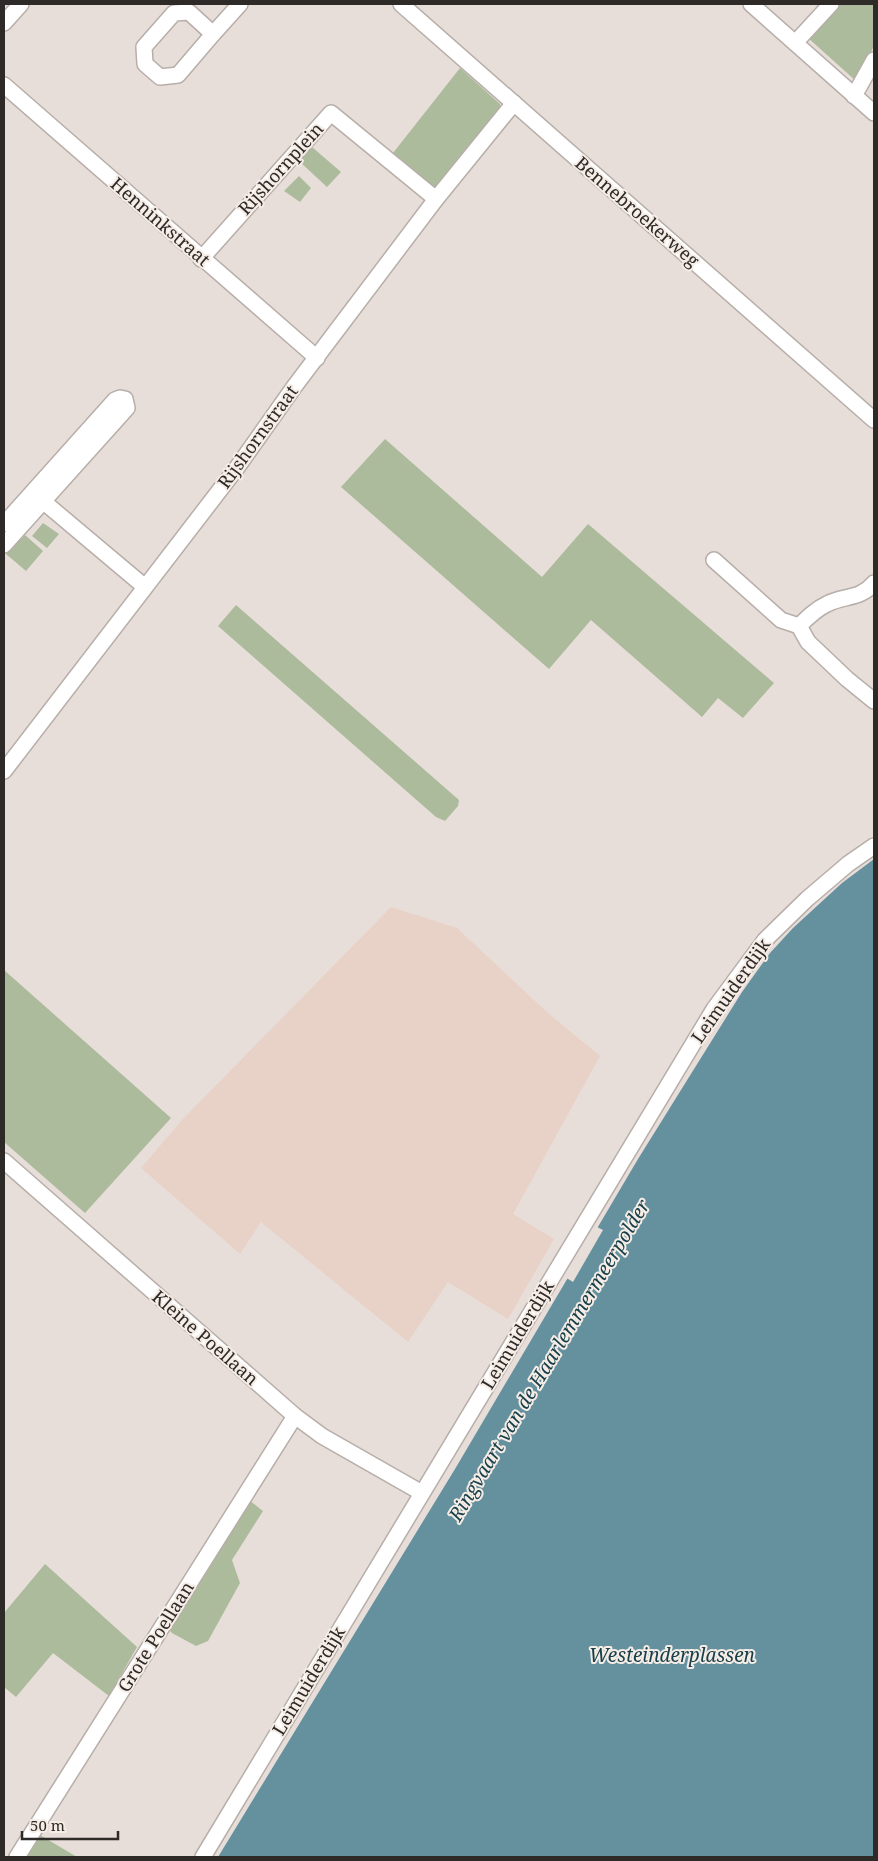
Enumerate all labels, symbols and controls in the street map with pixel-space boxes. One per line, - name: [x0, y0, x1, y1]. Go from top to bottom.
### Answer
- street label: Rijshornplein: [232, 117, 328, 220]
- street label: Bennebroekerweg: [571, 151, 705, 272]
- street label: Henninkstraat: [106, 171, 215, 271]
- street label: Rijshornstraat: [212, 380, 303, 493]
- street label: Leimuiderdijk: [685, 933, 775, 1048]
- water label: Ringvaart van de Haarlemmermeerpolder: [442, 1194, 656, 1527]
- street label: Leimuiderdijk: [475, 1275, 559, 1393]
- street label: Kleine Poellaan: [147, 1284, 264, 1390]
- street label: Grote Poellaan: [112, 1576, 199, 1696]
- street label: Leimuiderdijk: [266, 1621, 350, 1739]
- water label: Westeinderplassen: [589, 1642, 756, 1668]
- scale bar: [22, 1808, 119, 1840]
- text: 50 m: [30, 1815, 65, 1835]

